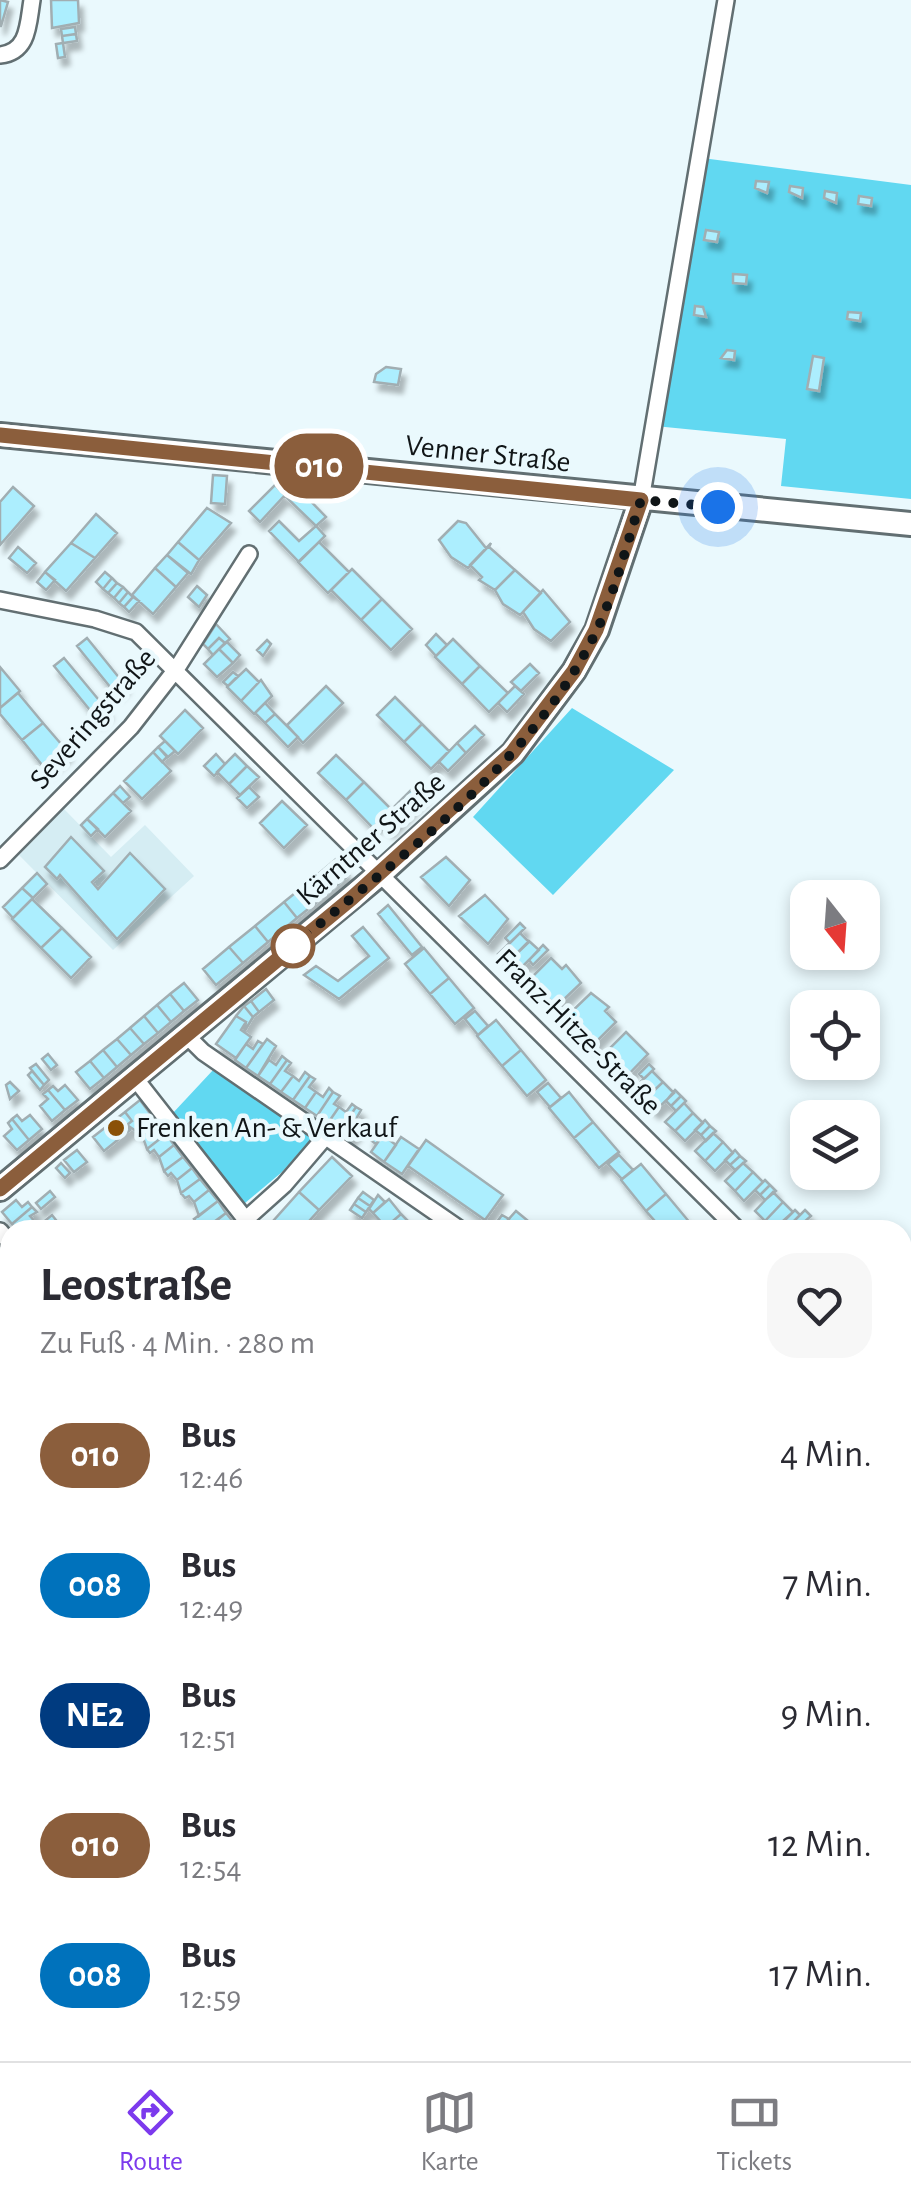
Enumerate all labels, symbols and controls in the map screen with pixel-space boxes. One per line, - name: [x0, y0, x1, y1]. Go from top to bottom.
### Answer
- street label: Venner Straße: [404, 430, 572, 478]
- line badge: 010: [262, 434, 376, 498]
- text: 010: [294, 449, 344, 484]
- your location: [693, 482, 743, 532]
- street label: Severingstraße: [24, 643, 162, 795]
- street label: Kärntner Straße: [291, 767, 451, 911]
- north arrow: [790, 880, 880, 970]
- map controls: [790, 880, 880, 1190]
- unlabelled marker: [272, 925, 314, 967]
- street label: Franz-Hitze-Straße: [489, 943, 667, 1121]
- button: locate: [790, 990, 880, 1080]
- button: layers: [790, 1100, 880, 1190]
- place label: Frenken An- & Verkauf: [136, 1113, 399, 1143]
- marker: Frenken An- & Verkauf: [105, 1117, 127, 1139]
- button: heart: [767, 1253, 872, 1358]
- text: Leostraße: [40, 1262, 232, 1310]
- text: Zu Fuß · 4 Min. · 280 m: [40, 1327, 315, 1359]
- text: Bus: [180, 1417, 236, 1455]
- text: 4 Min.: [780, 1436, 872, 1474]
- text: 010: [70, 1438, 120, 1473]
- text: 12:46: [180, 1462, 243, 1494]
- text: Bus: [180, 1547, 236, 1585]
- text: 7 Min.: [782, 1566, 872, 1604]
- text: 008: [68, 1568, 122, 1603]
- text: 12:49: [180, 1592, 243, 1624]
- text: Bus: [180, 1677, 236, 1715]
- text: 9 Min.: [780, 1696, 872, 1734]
- text: NE2: [66, 1698, 124, 1733]
- text: 12:51: [180, 1722, 237, 1754]
- text: Bus: [180, 1807, 236, 1845]
- text: 12 Min.: [768, 1826, 872, 1864]
- text: 010: [70, 1828, 120, 1863]
- text: 12:54: [180, 1852, 242, 1884]
- text: Bus: [180, 1937, 236, 1975]
- text: 17 Min.: [769, 1956, 872, 1994]
- text: 008: [68, 1958, 122, 1993]
- text: 12:59: [180, 1982, 241, 2014]
- tab: Route: [119, 2085, 183, 2179]
- tab: Karte: [421, 2085, 479, 2179]
- tab: Tickets: [716, 2085, 792, 2179]

